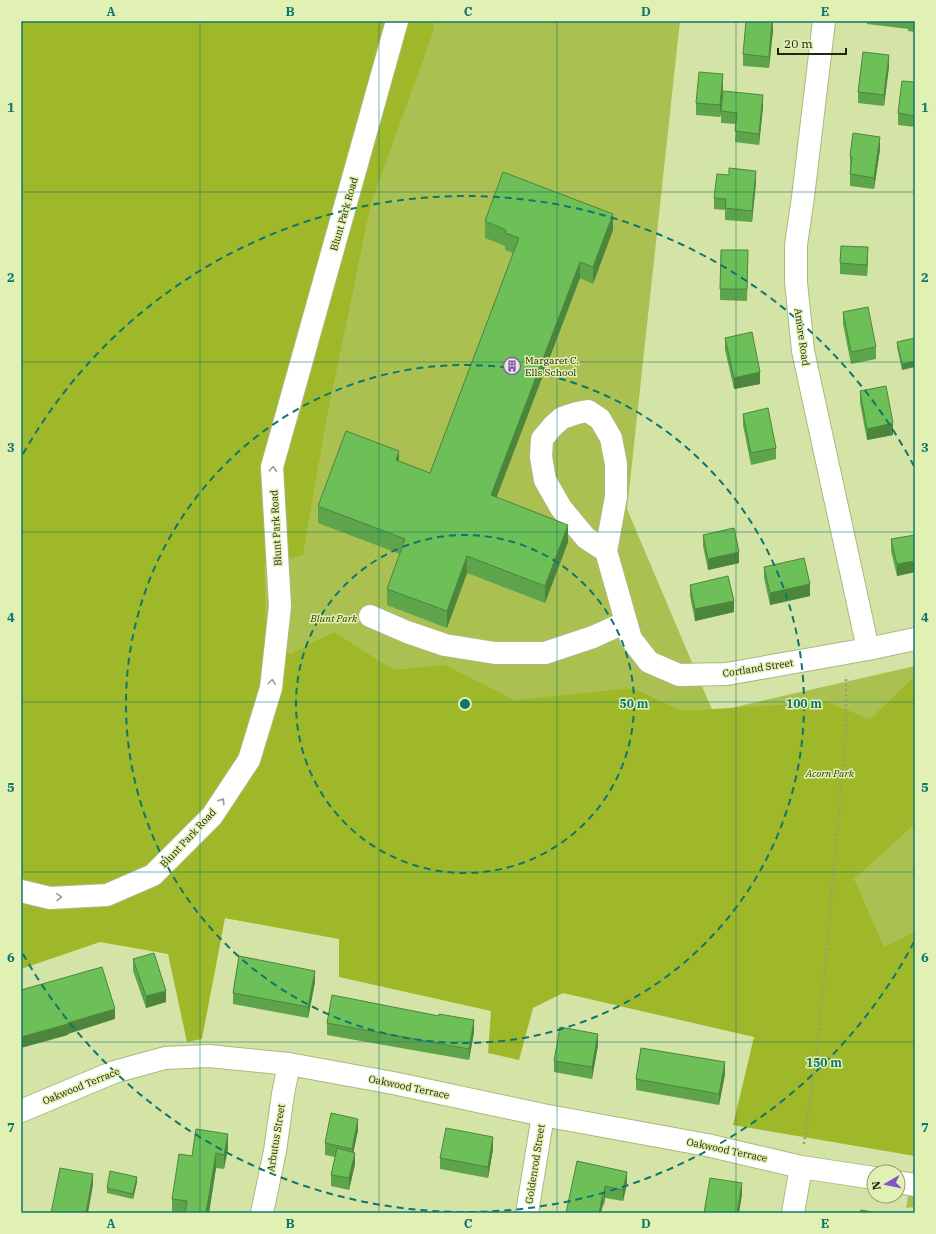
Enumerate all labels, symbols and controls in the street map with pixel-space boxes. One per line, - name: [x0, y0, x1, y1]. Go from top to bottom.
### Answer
- text: A: [106, 3, 116, 20]
- text: B: [285, 3, 295, 20]
- text: C: [464, 3, 473, 20]
- text: D: [641, 3, 651, 20]
- text: E: [821, 3, 829, 20]
- scale bar: [778, 30, 846, 56]
- text: 20 m: [784, 36, 813, 51]
- text: 1: [7, 99, 15, 116]
- text: 1: [921, 99, 929, 116]
- street label: Blunt Park Road: [327, 176, 361, 252]
- text: 2: [7, 269, 15, 286]
- text: 2: [921, 269, 929, 286]
- street label: Amore Road: [792, 307, 812, 367]
- place label: Margaret C. Ells School: [525, 354, 579, 379]
- building icon: Margaret C. Ells School: [502, 356, 522, 376]
- text: 3: [7, 439, 15, 456]
- text: 3: [921, 439, 929, 456]
- one-way arrow: [269, 466, 277, 472]
- street label: Blunt Park Road: [268, 490, 284, 566]
- text: 4: [7, 609, 15, 626]
- text: 4: [921, 609, 929, 626]
- park label: Blunt Park: [310, 612, 358, 625]
- street label: Cortland Street: [722, 656, 795, 680]
- one-way arrow: [267, 679, 276, 685]
- text: 50 m: [620, 696, 649, 711]
- text: 100 m: [786, 696, 822, 711]
- centre of rings: [458, 697, 472, 711]
- park label: Acorn Park: [805, 767, 855, 780]
- text: 5: [7, 779, 15, 796]
- text: 5: [921, 779, 929, 796]
- one-way arrow: [217, 798, 224, 805]
- street label: Blunt Park Road: [157, 806, 219, 870]
- one-way arrow: [56, 893, 62, 902]
- text: 6: [7, 949, 15, 966]
- text: 6: [921, 949, 929, 966]
- text: 150 m: [806, 1055, 842, 1070]
- street label: Oakwood Terrace: [40, 1065, 122, 1107]
- street label: Oakwood Terrace: [367, 1072, 451, 1102]
- street label: Arbutus Street: [264, 1103, 288, 1173]
- text: 7: [7, 1119, 15, 1136]
- text: 7: [921, 1119, 929, 1136]
- street label: Goldenrod Street: [522, 1123, 548, 1205]
- street label: Oakwood Terrace: [685, 1135, 769, 1165]
- north arrow: [866, 1164, 906, 1204]
- text: N: [868, 1180, 884, 1191]
- text: A: [106, 1215, 116, 1232]
- text: B: [285, 1215, 295, 1232]
- text: C: [464, 1215, 473, 1232]
- text: D: [641, 1215, 651, 1232]
- text: E: [821, 1215, 829, 1232]

